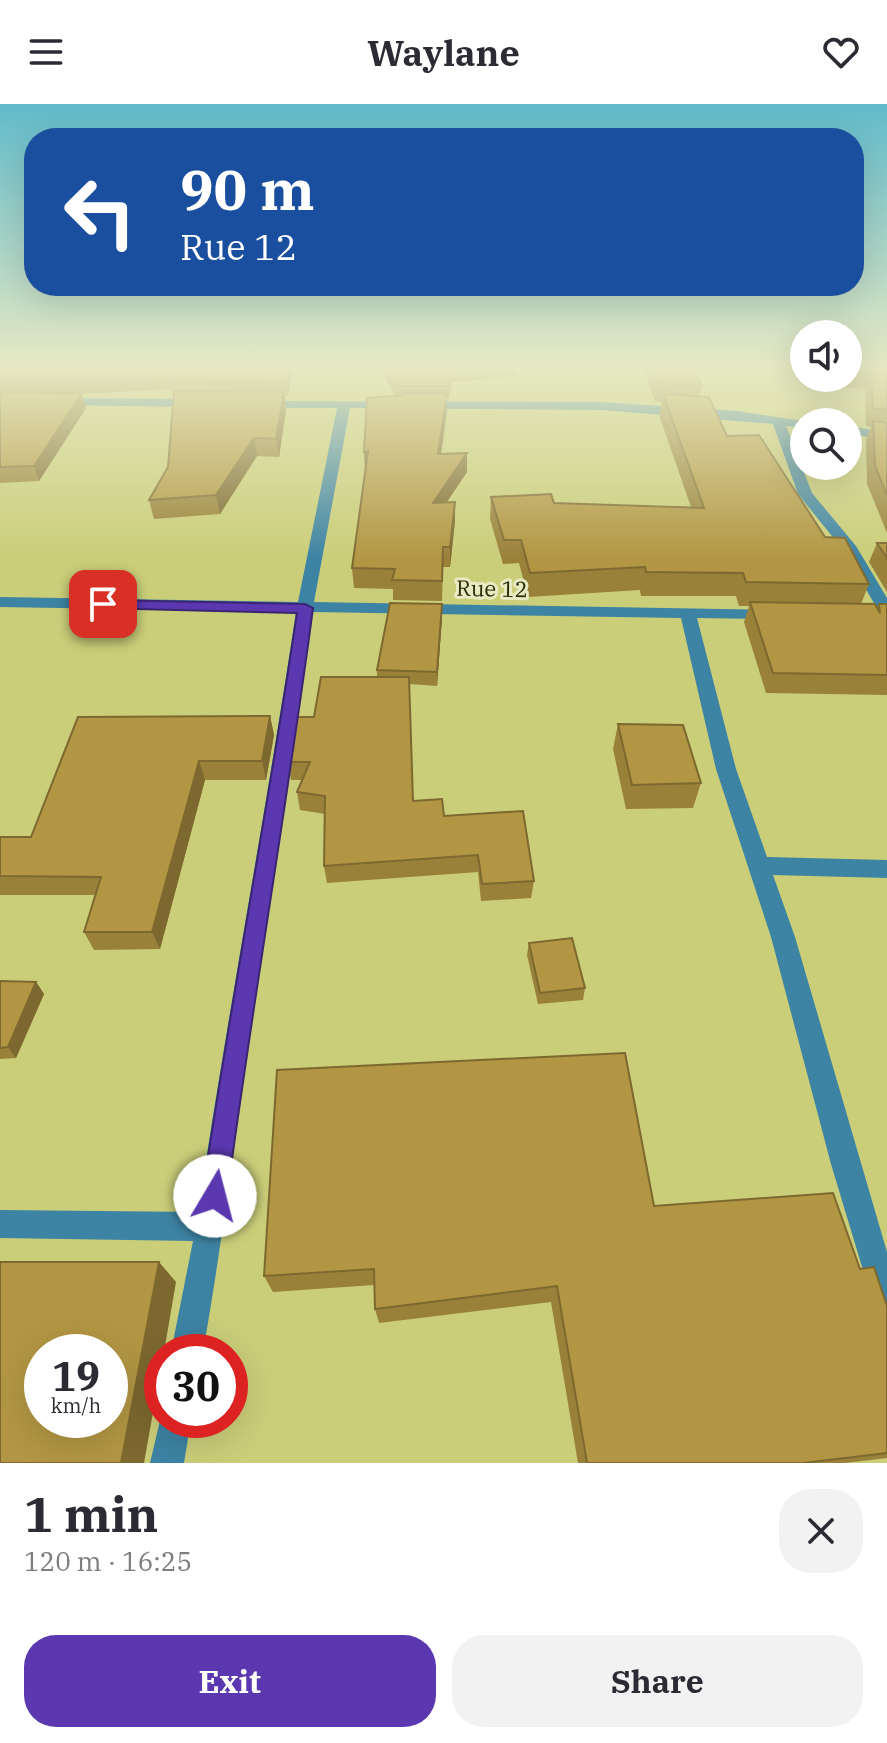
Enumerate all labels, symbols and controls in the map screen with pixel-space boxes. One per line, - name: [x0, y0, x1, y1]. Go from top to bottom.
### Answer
- text: Waylane: [367, 29, 520, 76]
- icon: menu: [24, 30, 68, 74]
- icon: heart: [819, 30, 863, 74]
- text: 90 m: [180, 153, 315, 225]
- icon: left: [48, 160, 152, 264]
- text: Rue 12: [180, 223, 297, 270]
- map controls: [790, 320, 862, 480]
- button: sound: [790, 320, 862, 392]
- button: search: [790, 408, 862, 480]
- pin: [69, 570, 137, 638]
- street label: Rue 12: [456, 573, 528, 603]
- icon: arrive: [81, 582, 125, 626]
- position arrow: [173, 1154, 257, 1238]
- speed limit sign: 30: [144, 1334, 248, 1438]
- text: 19: [52, 1350, 100, 1402]
- text: km/h: [51, 1392, 101, 1419]
- text: 1 min: [24, 1483, 158, 1545]
- button: close: [779, 1489, 863, 1573]
- text: 120 m · 16:25: [24, 1544, 192, 1578]
- button: Exit: [24, 1635, 436, 1727]
- button: Share: [452, 1635, 863, 1727]

